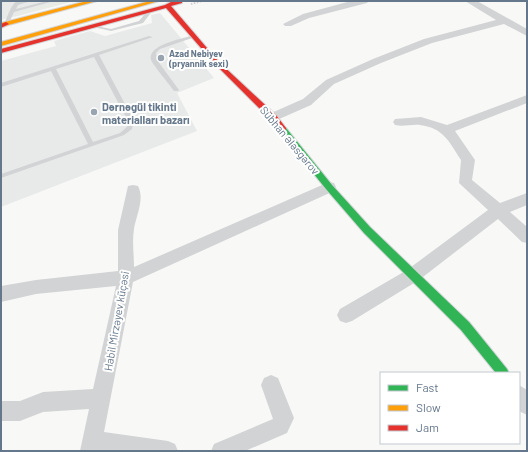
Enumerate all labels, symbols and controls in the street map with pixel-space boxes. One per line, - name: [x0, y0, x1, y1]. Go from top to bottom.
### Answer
- place label: Azad Nebiyev (pryannik sexi): [168, 48, 229, 69]
- marker: Azad Nebiyev (pryannik sexi): [156, 53, 166, 63]
- place label: Dərnəgül tikinti materialları bazarı: [102, 100, 190, 126]
- street label: Sübhan Ələsgərov: [258, 103, 322, 177]
- marker: Dərnəgül tikinti materialları bazarı: [89, 107, 99, 117]
- street label: Habil Mirzəyev küçəsi: [101, 270, 131, 372]
- legend: [380, 372, 520, 444]
- text: Fast: [416, 380, 439, 394]
- text: Slow: [416, 400, 441, 414]
- text: Jam: [416, 420, 439, 434]

